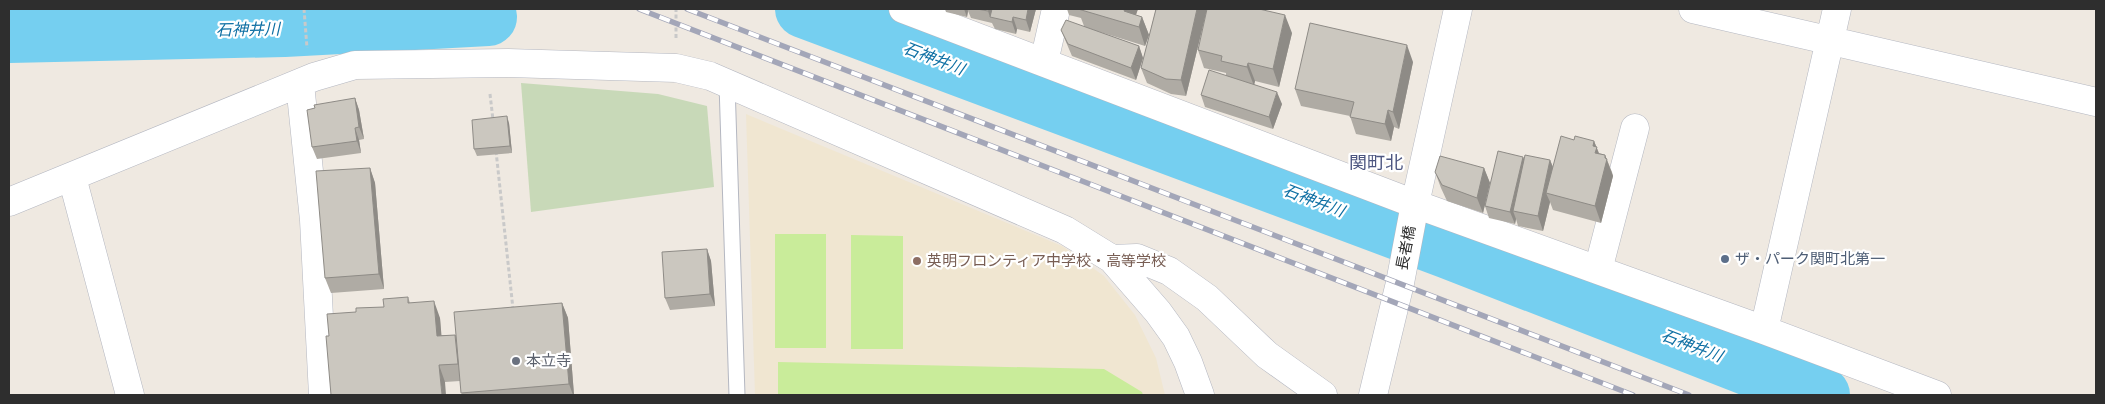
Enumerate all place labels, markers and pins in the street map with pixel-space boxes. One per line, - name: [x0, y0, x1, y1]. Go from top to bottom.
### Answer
- place label: ザ・パーク関町北第一: [1735, 250, 1885, 268]
- place label: 英明フロンティア中学校・高等学校: [927, 252, 1166, 270]
- marker: ザ・パーク関町北第一: [1719, 253, 1731, 265]
- marker: 英明フロンティア中学校・高等学校: [911, 255, 923, 267]
- place label: 本立寺: [526, 352, 571, 370]
- marker: 本立寺: [510, 355, 522, 367]

